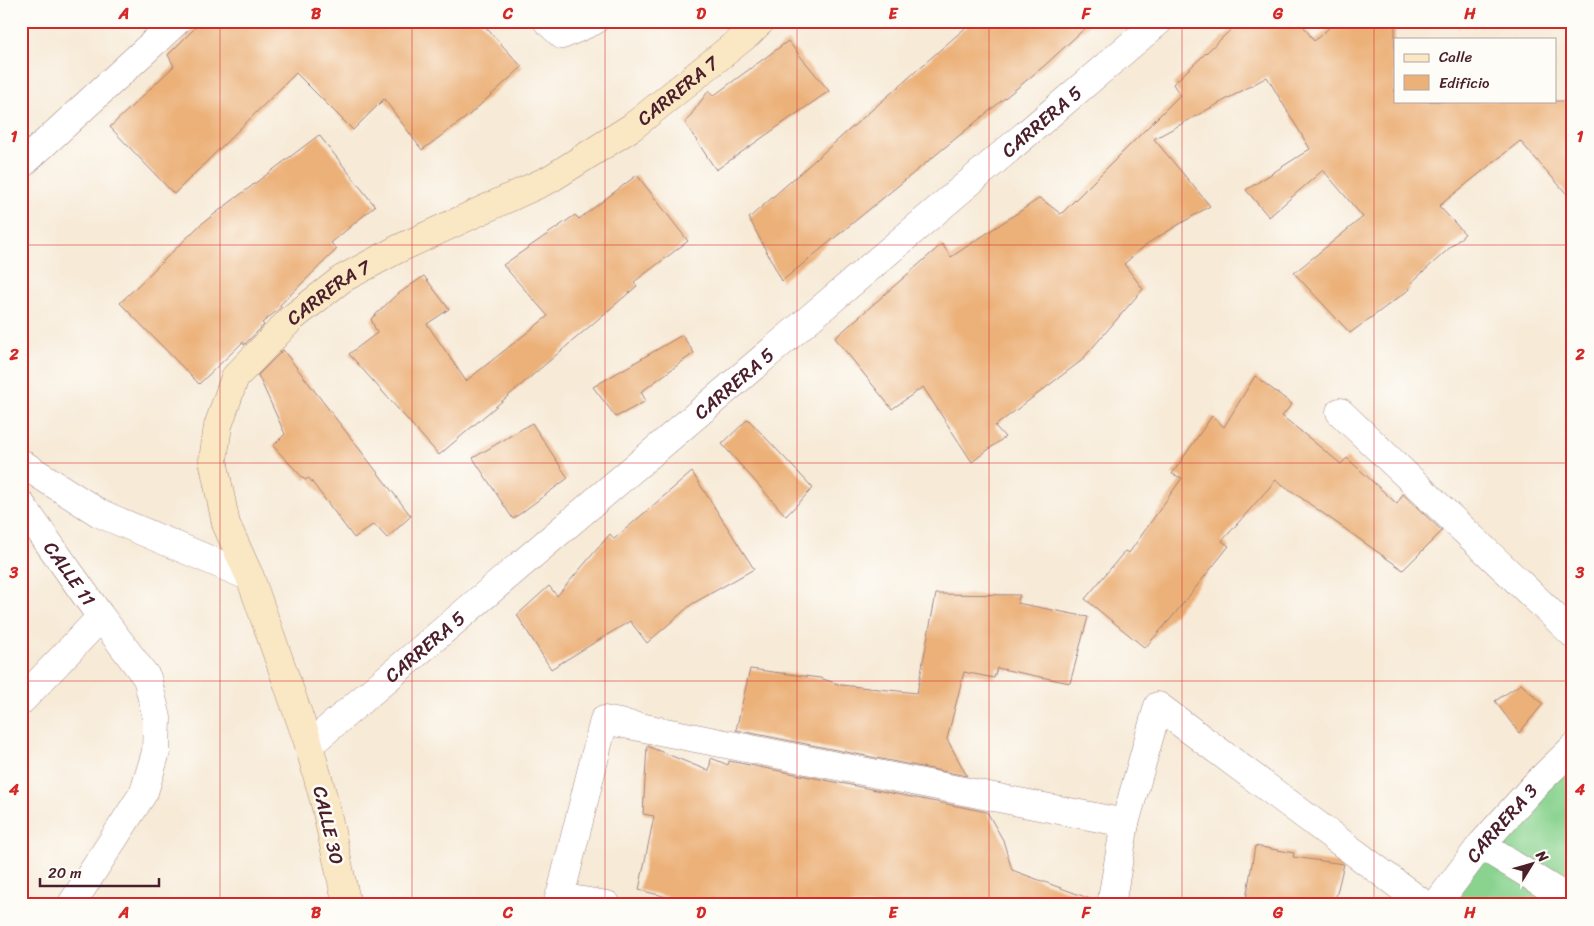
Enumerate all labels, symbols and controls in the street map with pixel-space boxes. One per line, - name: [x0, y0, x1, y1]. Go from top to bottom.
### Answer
- text: A: [118, 0, 129, 28]
- text: B: [311, 0, 322, 28]
- text: C: [502, 0, 514, 28]
- text: D: [696, 0, 706, 28]
- text: E: [889, 0, 899, 28]
- text: F: [1081, 0, 1092, 28]
- text: G: [1272, 0, 1284, 28]
- text: H: [1463, 0, 1476, 28]
- legend: [1394, 38, 1556, 102]
- text: Calle: [1439, 44, 1472, 70]
- street label: CARRERA 7: [629, 47, 727, 134]
- text: Edificio: [1439, 70, 1490, 96]
- street label: CARRERA 5: [994, 77, 1090, 166]
- text: 1: [11, 122, 18, 151]
- text: 1: [1577, 122, 1584, 151]
- street label: CARRERA 7: [279, 250, 377, 334]
- street label: CARRERA 5: [686, 339, 782, 428]
- text: 2: [8, 340, 19, 369]
- text: 2: [1574, 340, 1585, 369]
- street label: CALLE 11: [35, 534, 104, 613]
- text: 3: [9, 558, 19, 587]
- text: 3: [1575, 558, 1585, 587]
- street label: CARRERA 5: [377, 602, 473, 691]
- text: 4: [8, 775, 19, 804]
- street label: CARRERA 3: [1457, 775, 1546, 870]
- text: 4: [1574, 775, 1585, 804]
- street label: CALLE 30: [303, 783, 354, 868]
- north arrow: [1506, 838, 1556, 888]
- text: N: [1528, 844, 1555, 868]
- scale bar: [40, 856, 159, 888]
- text: 20 m: [48, 860, 82, 886]
- text: A: [118, 898, 129, 926]
- text: B: [311, 898, 322, 926]
- text: C: [502, 898, 514, 926]
- text: D: [696, 898, 706, 926]
- text: E: [889, 898, 899, 926]
- text: F: [1081, 898, 1092, 926]
- text: G: [1272, 898, 1284, 926]
- text: H: [1463, 898, 1476, 926]

